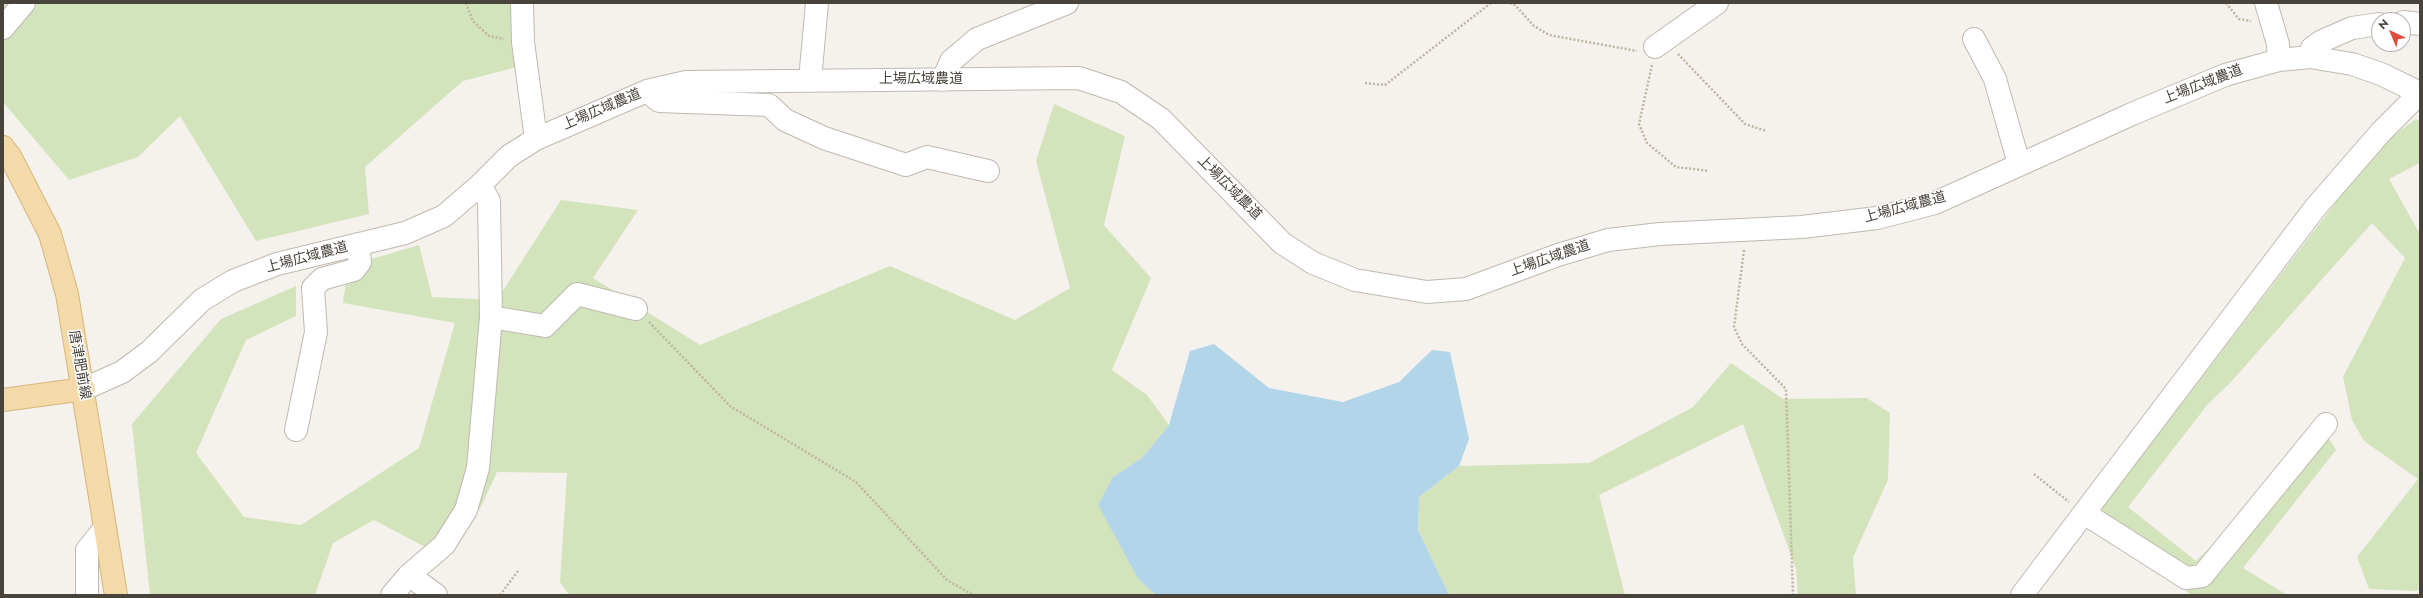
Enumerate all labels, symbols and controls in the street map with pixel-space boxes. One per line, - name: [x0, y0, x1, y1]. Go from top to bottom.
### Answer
- north arrow: [2371, 12, 2411, 52]
- text: N: [2375, 15, 2392, 33]
- street label: 上場広域農道: [2161, 62, 2245, 108]
- street label: 上場広域農道: [879, 72, 963, 88]
- street label: 上場広域農道: [560, 86, 644, 134]
- street label: 上場広域農道: [1193, 152, 1265, 224]
- street label: 上場広域農道: [1862, 189, 1948, 227]
- street label: 上場広域農道: [1508, 237, 1592, 281]
- street label: 上場広域農道: [264, 239, 350, 277]
- street label: 唐津肥前線: [65, 329, 93, 401]

